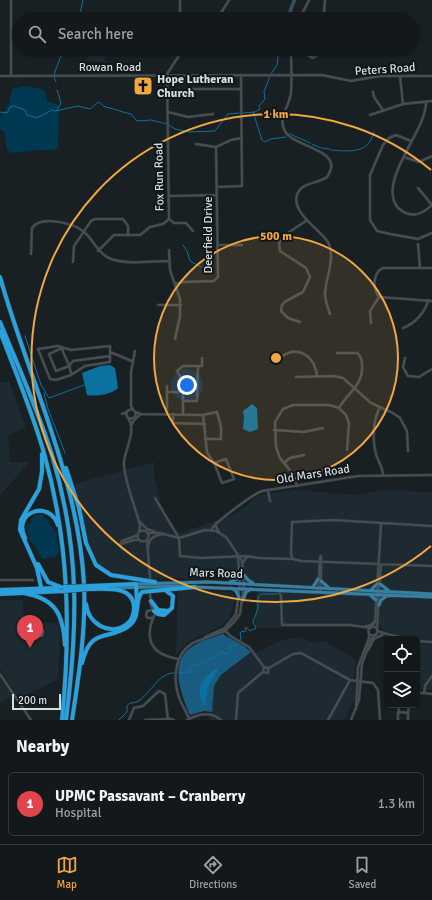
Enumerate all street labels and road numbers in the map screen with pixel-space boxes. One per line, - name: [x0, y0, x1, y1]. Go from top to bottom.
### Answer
- street label: Rowan Road: [79, 60, 141, 75]
- street label: Peters Road: [354, 60, 416, 79]
- street label: Fox Run Road: [151, 143, 168, 211]
- street label: Deerfield Drive: [201, 197, 216, 273]
- street label: Old Mars Road: [275, 461, 351, 488]
- street label: Mars Road: [189, 565, 243, 582]

